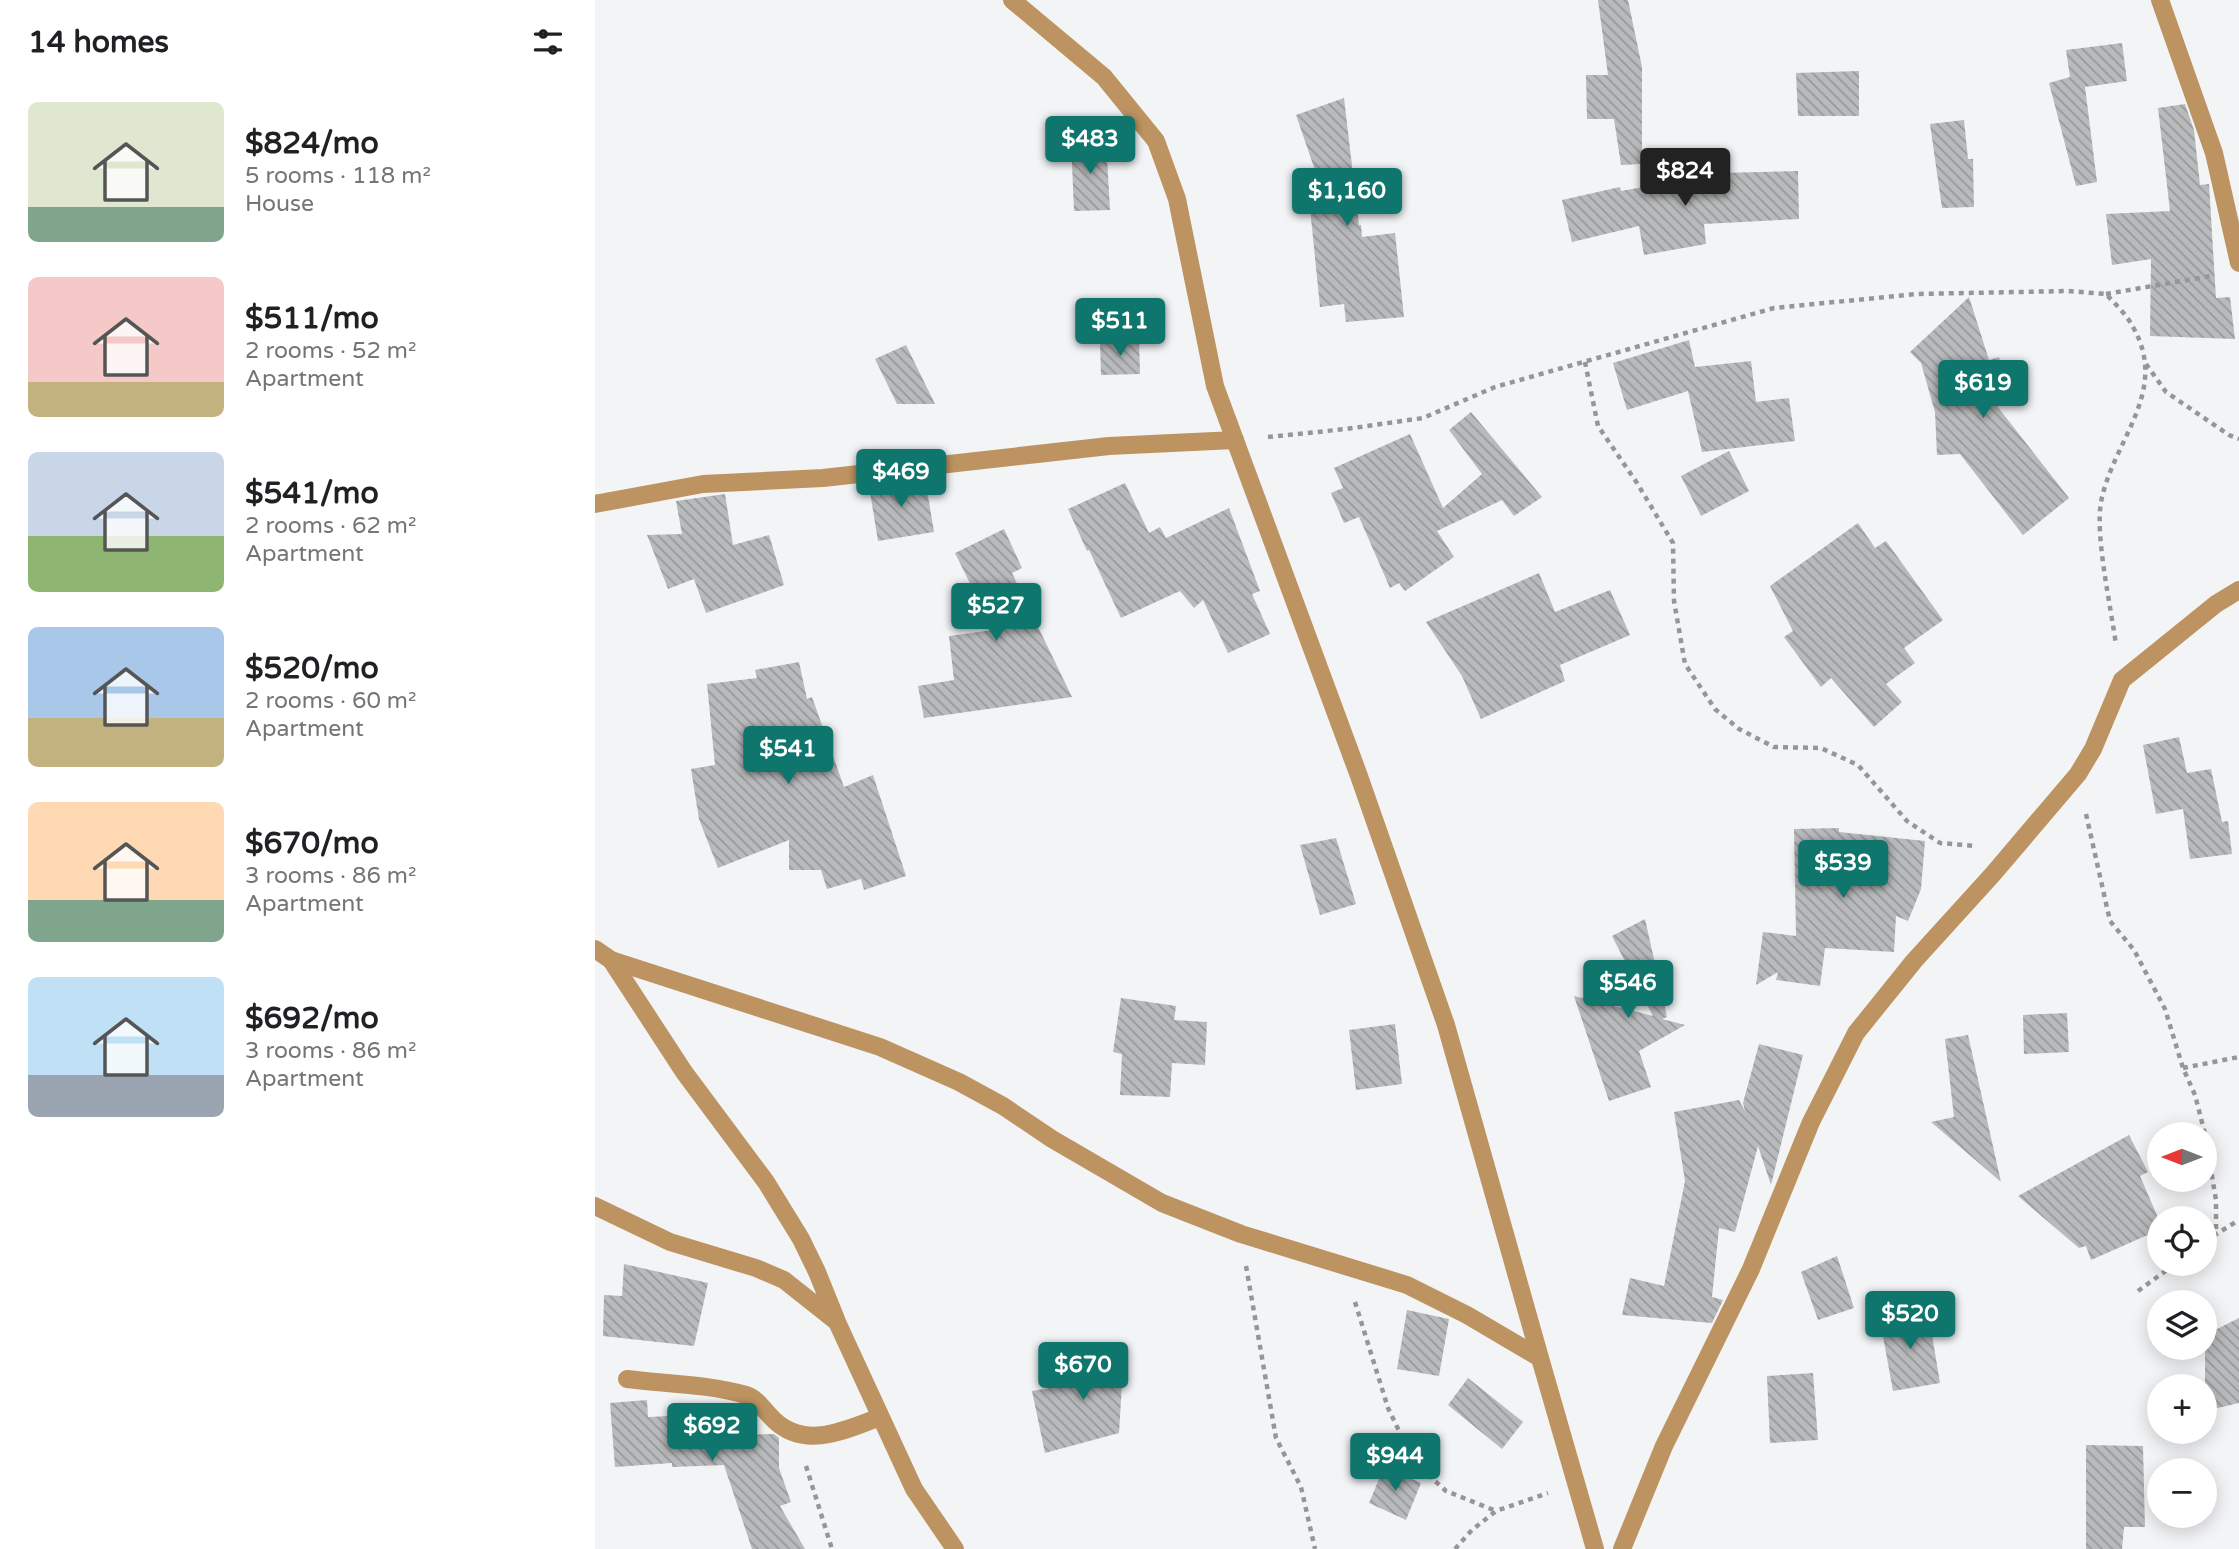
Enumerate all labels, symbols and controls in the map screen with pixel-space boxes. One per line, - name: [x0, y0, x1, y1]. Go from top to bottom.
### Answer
- icon: filters: [529, 23, 567, 61]
- text: 14 homes: [28, 24, 169, 61]
- pin: $483: [1049, 116, 1131, 176]
- text: $824/mo: [245, 125, 379, 162]
- text: $483: [1061, 125, 1119, 153]
- icon: home: [84, 130, 168, 214]
- pin: $824: [1644, 148, 1726, 208]
- text: $824: [1656, 157, 1714, 185]
- text: 5 rooms · 118 m²: [245, 162, 431, 190]
- pin: $1,160: [1290, 168, 1404, 228]
- text: $1,160: [1308, 177, 1386, 205]
- text: House: [245, 190, 314, 218]
- pin: $511: [1079, 298, 1161, 358]
- text: $511/mo: [245, 300, 379, 337]
- icon: home: [84, 305, 168, 389]
- text: $511: [1091, 307, 1149, 335]
- text: 2 rooms · 52 m²: [245, 337, 416, 365]
- pin: $619: [1942, 360, 2024, 420]
- text: Apartment: [245, 365, 364, 393]
- text: $619: [1954, 369, 2012, 397]
- pin: $469: [860, 449, 942, 509]
- text: $469: [872, 458, 930, 486]
- text: $541/mo: [245, 475, 379, 512]
- icon: home: [84, 480, 168, 564]
- text: 2 rooms · 62 m²: [245, 512, 416, 540]
- text: Apartment: [245, 540, 364, 568]
- pin: $527: [955, 584, 1037, 643]
- text: $527: [967, 592, 1025, 620]
- text: $520/mo: [245, 650, 379, 687]
- icon: home: [84, 655, 168, 739]
- text: 2 rooms · 60 m²: [245, 687, 416, 715]
- text: Apartment: [245, 715, 364, 743]
- pin: $541: [747, 726, 829, 786]
- text: $541: [759, 735, 817, 763]
- text: $670/mo: [245, 825, 379, 862]
- icon: home: [84, 830, 168, 914]
- pin: $539: [1802, 841, 1884, 900]
- text: $539: [1814, 849, 1872, 877]
- text: 3 rooms · 86 m²: [245, 862, 416, 890]
- text: Apartment: [245, 890, 364, 918]
- pin: $546: [1587, 960, 1669, 1020]
- text: $546: [1599, 969, 1657, 997]
- text: $692/mo: [245, 1000, 379, 1037]
- icon: home: [84, 1005, 168, 1089]
- text: 3 rooms · 86 m²: [245, 1037, 416, 1065]
- text: Apartment: [245, 1065, 364, 1093]
- north arrow: [2147, 1122, 2217, 1192]
- map controls: [2147, 1122, 2217, 1528]
- button: locate: [2147, 1206, 2217, 1276]
- button: layers: [2147, 1290, 2217, 1360]
- pin: $520: [1869, 1292, 1951, 1351]
- text: $520: [1881, 1300, 1939, 1328]
- pin: $670: [1042, 1342, 1124, 1402]
- text: $670: [1054, 1351, 1112, 1379]
- button: +: [2147, 1374, 2217, 1444]
- pin: $692: [671, 1404, 753, 1463]
- text: $692: [683, 1412, 741, 1440]
- pin: $944: [1354, 1434, 1436, 1493]
- text: $944: [1366, 1442, 1424, 1470]
- button: −: [2147, 1458, 2217, 1528]

